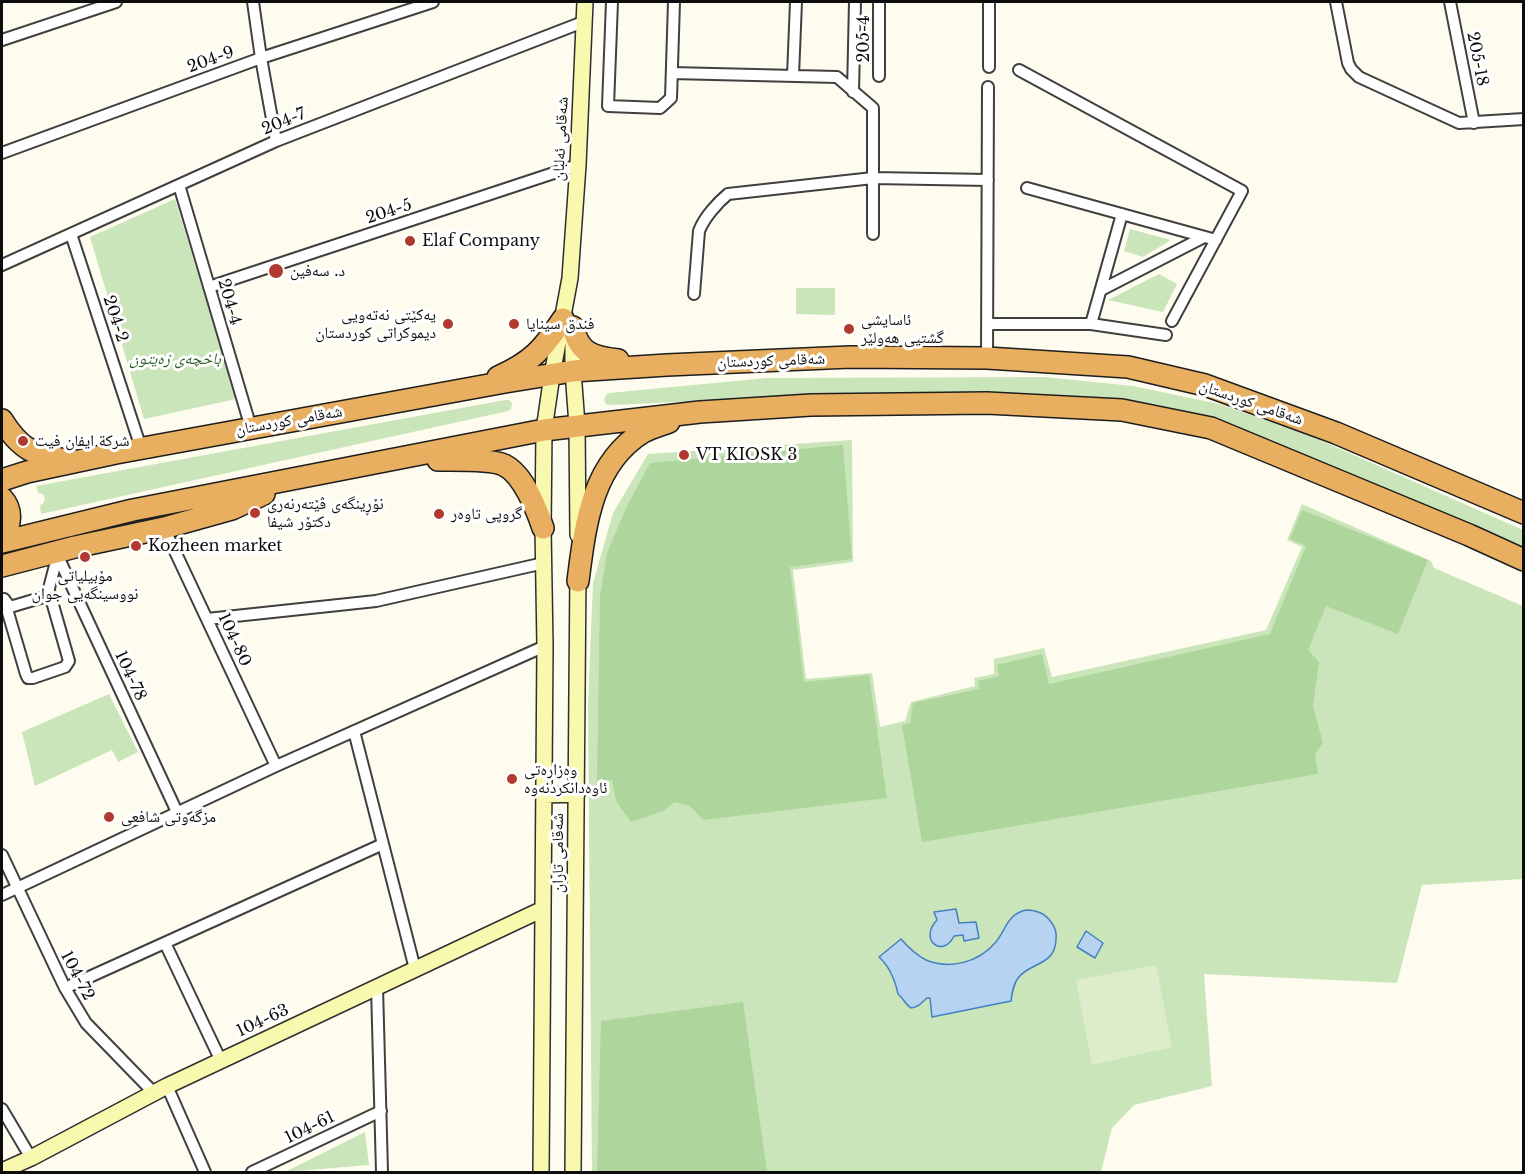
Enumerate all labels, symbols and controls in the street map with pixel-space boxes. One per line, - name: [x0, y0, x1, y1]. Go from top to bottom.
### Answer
- street label: 205-4: [854, 15, 874, 63]
- street label: 205-18: [1462, 30, 1492, 88]
- street label: 204-9: [185, 43, 237, 77]
- street label: شەقامی ئەلبان: [549, 96, 573, 182]
- street label: 204-7: [259, 105, 309, 139]
- street label: 204-5: [364, 196, 414, 228]
- place label: Elaf Company: [422, 231, 540, 251]
- marker: Elaf Company: [403, 234, 417, 248]
- place label: د. سەفین: [290, 261, 345, 281]
- marker: د. سەفین: [267, 262, 285, 280]
- street label: 204-4: [213, 277, 245, 327]
- street label: 204-2: [98, 293, 132, 345]
- place label: یه‌كێتی نه‌ته‌ویی دیموكراتی كوردستان: [315, 305, 436, 343]
- place label: ئاسایشی گشتیی هەولێر: [861, 310, 944, 348]
- place label: فندق سينايا: [526, 314, 594, 334]
- marker: یه‌كێتی نه‌ته‌ویی دیموكراتی كوردستان: [441, 317, 455, 331]
- marker: فندق سينايا: [507, 317, 521, 331]
- marker: ئاسایشی گشتیی هەولێر: [842, 322, 856, 336]
- park label: باخچەی زەیتون: [129, 349, 221, 369]
- street label: شەقامی کوردستان: [717, 350, 825, 372]
- street label: شەقامی کوردستان: [1197, 376, 1305, 430]
- street label: شەقامی کوردستان: [234, 402, 344, 440]
- place label: شركة ايفان فيت: [35, 431, 130, 451]
- marker: شركة ايفان فيت: [16, 434, 30, 448]
- place label: VT KIOSK 3: [696, 445, 797, 465]
- marker: VT KIOSK 3: [677, 448, 691, 462]
- place label: نۆڕینگەی ڤێتەرنەری دکتۆر شیفا: [267, 494, 384, 532]
- place label: گروپی تاوەر: [451, 504, 522, 524]
- marker: نۆڕینگەی ڤێتەرنەری دکتۆر شیفا: [248, 506, 262, 520]
- marker: گروپی تاوەر: [432, 507, 446, 521]
- place label: Kozheen market: [148, 536, 282, 556]
- marker: Kozheen market: [129, 539, 143, 553]
- marker: مۆبیلیاتی نووسینگەیی جوان: [78, 550, 92, 564]
- place label: مۆبیلیاتی نووسینگەیی جوان: [32, 566, 138, 604]
- street label: 104-80: [213, 610, 255, 670]
- street label: 104-78: [110, 648, 150, 704]
- place label: وەزارەتی ئاوەدانکردنەوە: [524, 760, 607, 798]
- marker: وەزارەتی ئاوەدانکردنەوە: [505, 772, 519, 786]
- place label: مزگەوتی شافعی: [121, 807, 216, 827]
- marker: مزگەوتی شافعی: [102, 810, 116, 824]
- street label: شەقامی تاران: [548, 813, 568, 893]
- street label: 104-72: [56, 948, 98, 1004]
- street label: 104-63: [234, 1001, 292, 1041]
- street label: 104-61: [282, 1108, 338, 1148]

